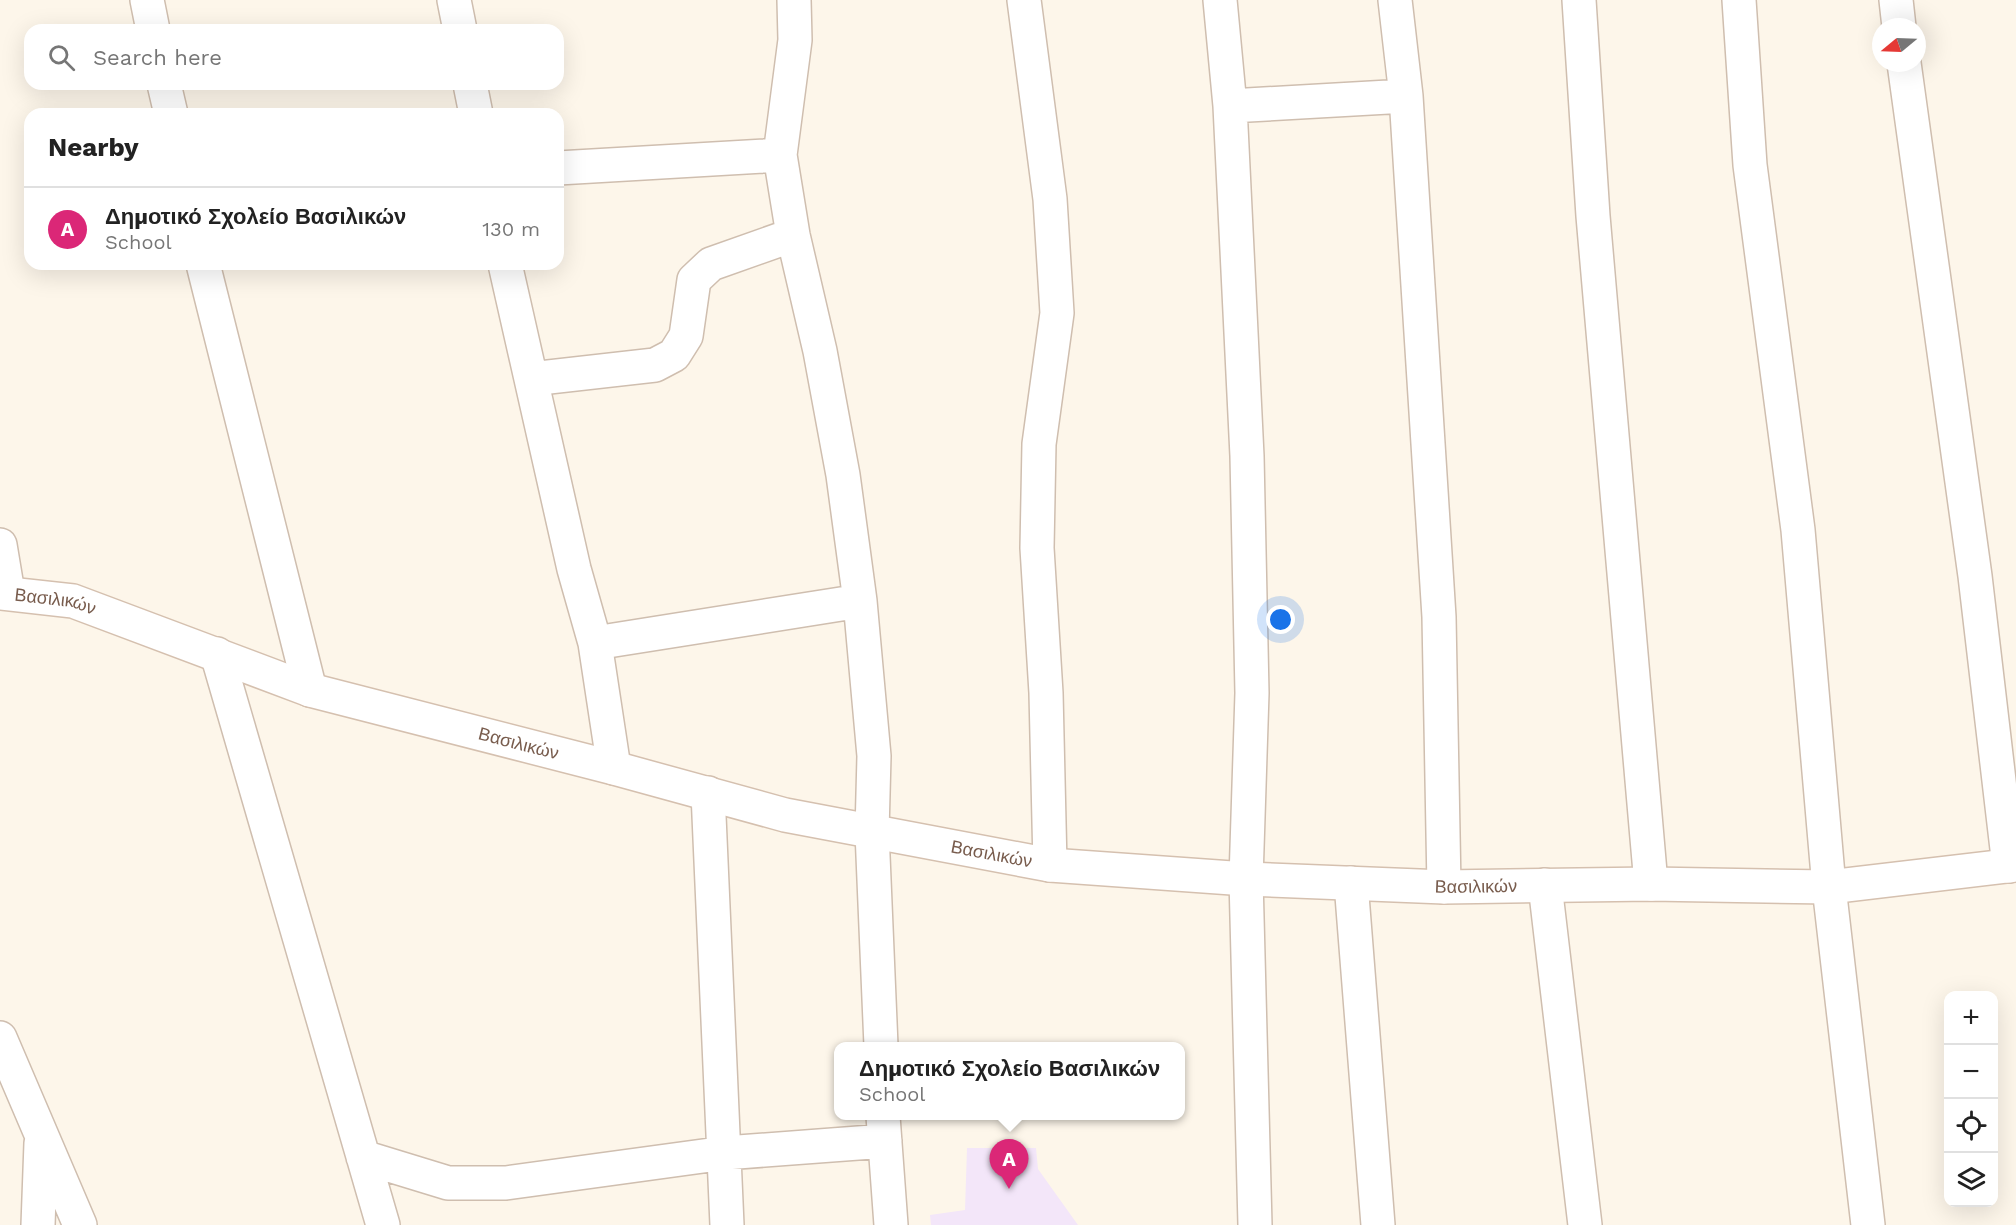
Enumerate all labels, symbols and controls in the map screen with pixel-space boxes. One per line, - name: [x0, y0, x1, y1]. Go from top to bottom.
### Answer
- north arrow: [1872, 18, 1926, 72]
- search box: [24, 24, 564, 90]
- icon: search: [45, 41, 78, 74]
- text: Search here: [93, 45, 222, 70]
- text: Nearby: [48, 132, 139, 162]
- text: Δημοτικό Σχολείο Βασιλικών: [105, 204, 406, 229]
- text: A: [61, 217, 74, 241]
- text: 130 m: [482, 217, 540, 241]
- text: School: [105, 230, 172, 254]
- street label: Βασιλικών: [14, 584, 99, 619]
- your location: [1266, 605, 1295, 634]
- street label: Βασιλικών: [476, 723, 561, 763]
- street label: Βασιλικών: [949, 836, 1034, 871]
- street label: Βασιλικών: [1434, 875, 1517, 897]
- map controls: [1944, 991, 1998, 1207]
- button: +: [1944, 991, 1998, 1045]
- popup: [834, 1042, 1185, 1120]
- button: −: [1944, 1045, 1998, 1099]
- text: Δημοτικό Σχολείο Βασιλικών: [859, 1056, 1160, 1081]
- text: School: [859, 1082, 925, 1106]
- button: locate: [1944, 1099, 1998, 1153]
- pin: A: [990, 1140, 1028, 1189]
- button: layers: [1944, 1153, 1998, 1207]

